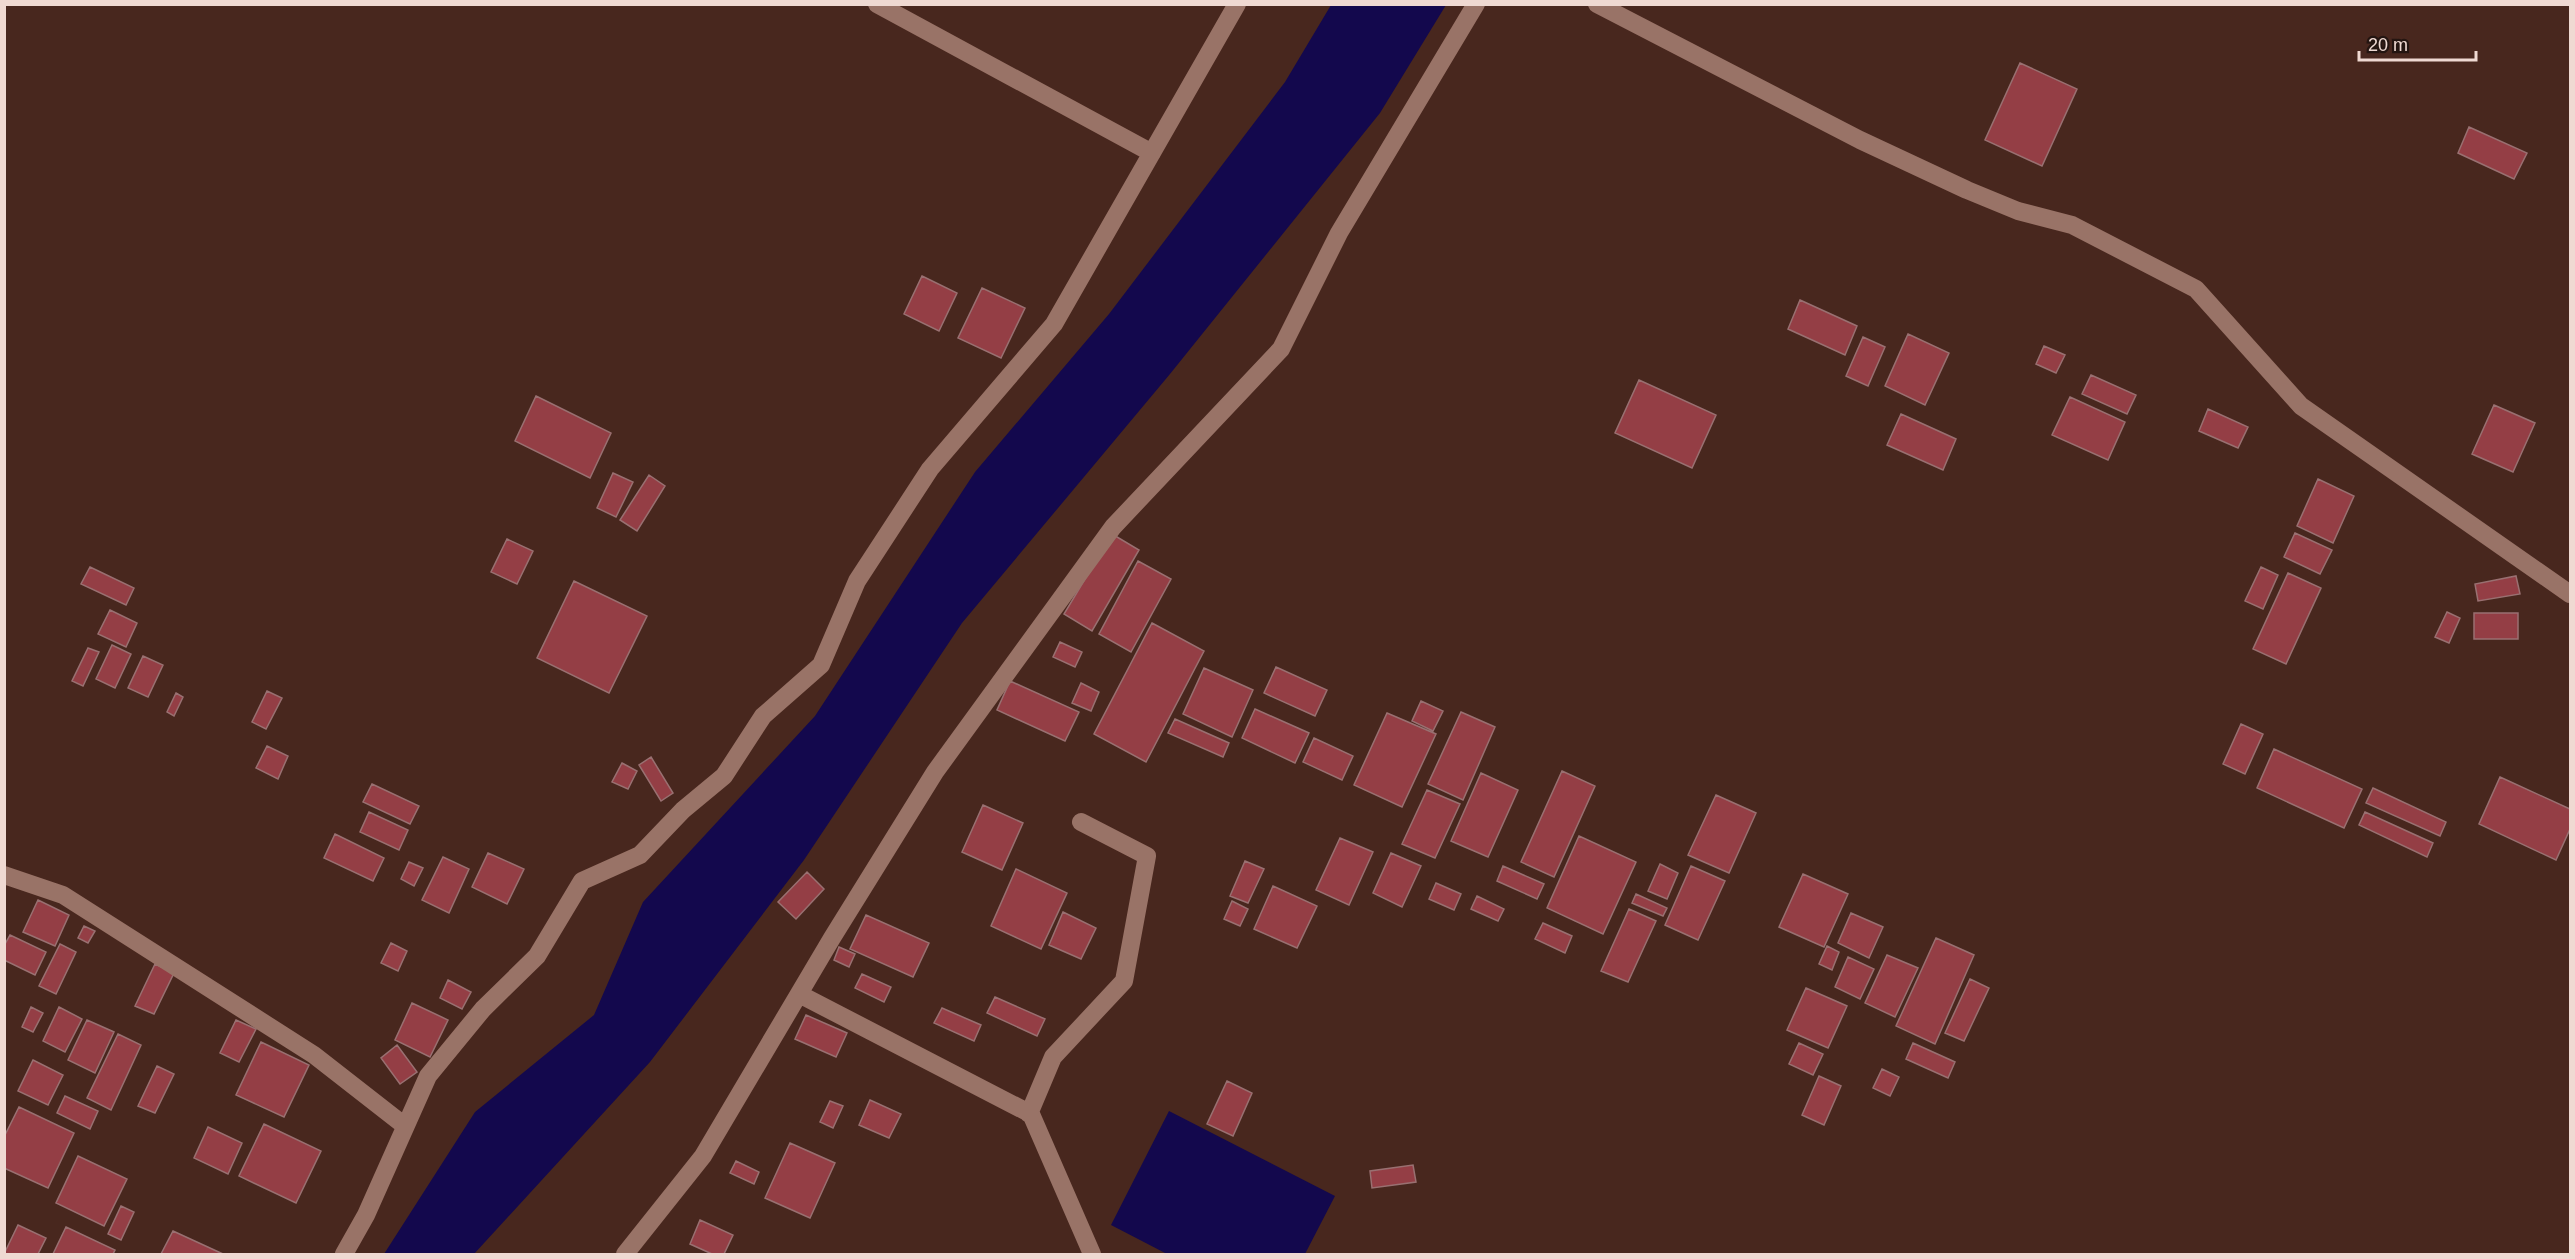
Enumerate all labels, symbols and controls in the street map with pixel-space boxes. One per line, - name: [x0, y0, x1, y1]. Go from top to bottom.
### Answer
- scale bar: [2359, 24, 2476, 62]
- text: 20 m: [2368, 35, 2408, 55]

